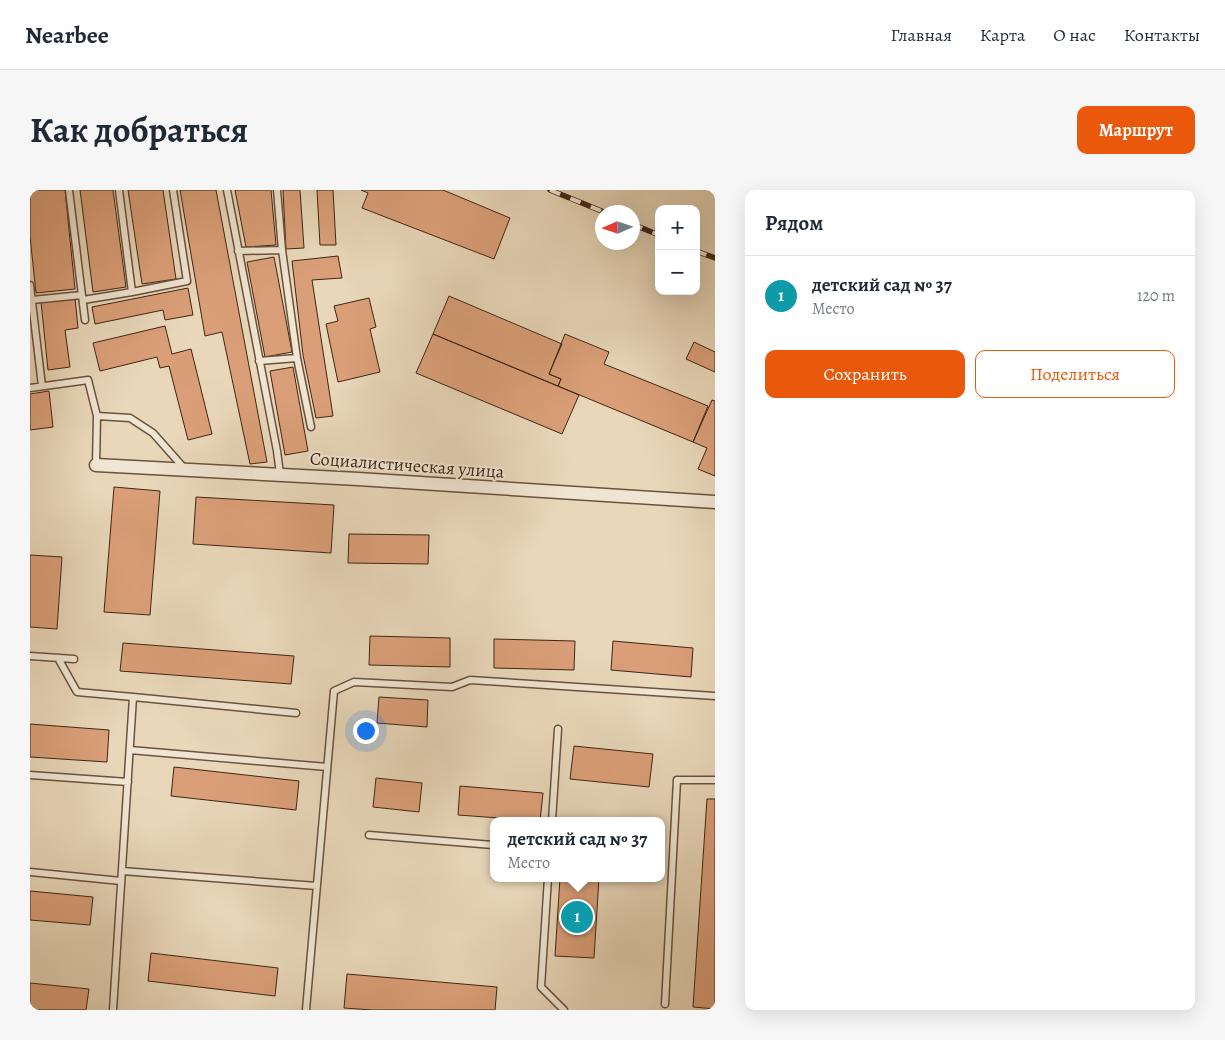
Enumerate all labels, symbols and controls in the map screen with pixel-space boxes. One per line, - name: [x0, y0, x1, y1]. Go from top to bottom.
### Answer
- text: Nearbee: [25, 19, 109, 51]
- text: Главная: [891, 23, 952, 47]
- text: Карта: [980, 23, 1025, 47]
- text: О нас: [1053, 23, 1096, 47]
- text: Контакты: [1124, 23, 1200, 47]
- text: Как добраться: [30, 106, 248, 154]
- button: Маршрут: [1077, 106, 1195, 154]
- north arrow: [595, 205, 640, 250]
- map controls: [655, 205, 700, 295]
- button: +: [655, 205, 700, 250]
- text: Рядом: [765, 209, 823, 237]
- button: −: [655, 250, 700, 295]
- text: детский сад № 37: [812, 272, 952, 298]
- text: 1: [778, 285, 784, 307]
- text: 120 m: [1137, 285, 1175, 307]
- text: Место: [812, 298, 855, 320]
- button: Сохранить: [765, 350, 965, 398]
- button: Поделиться: [975, 350, 1175, 398]
- street label: Социалистическая улица: [309, 446, 506, 484]
- your location: [353, 718, 379, 744]
- popup: [490, 817, 665, 882]
- text: детский сад № 37: [508, 826, 647, 852]
- text: Место: [508, 852, 550, 874]
- pin: 1: [561, 898, 593, 936]

